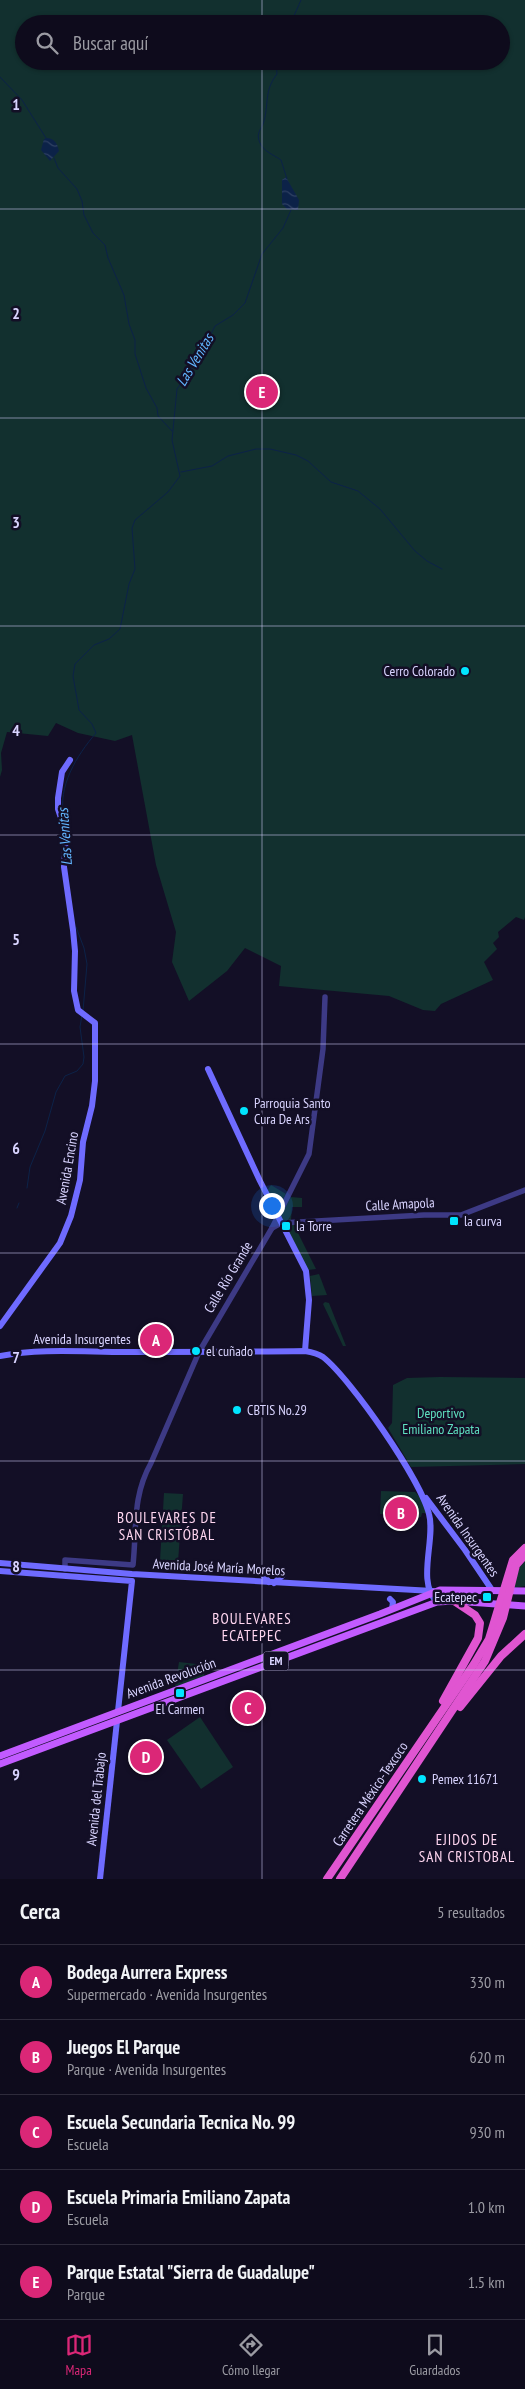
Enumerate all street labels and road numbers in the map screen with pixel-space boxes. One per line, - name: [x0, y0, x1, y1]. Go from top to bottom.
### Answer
- street label: Avenida Encino: [52, 1130, 82, 1206]
- street label: Calle Amapola: [365, 1193, 435, 1215]
- street label: Calle Río Grande: [200, 1238, 256, 1316]
- street label: Avenida Insurgentes: [33, 1330, 131, 1348]
- street label: Avenida Insurgentes: [433, 1490, 503, 1580]
- street label: Avenida José María Morelos: [152, 1555, 286, 1579]
- road number: EM: [264, 1652, 288, 1670]
- street label: Avenida Revolución: [124, 1653, 218, 1703]
- street label: Carretera México-Texcoco: [328, 1738, 412, 1850]
- street label: Avenida del Trabajo: [82, 1751, 110, 1847]

